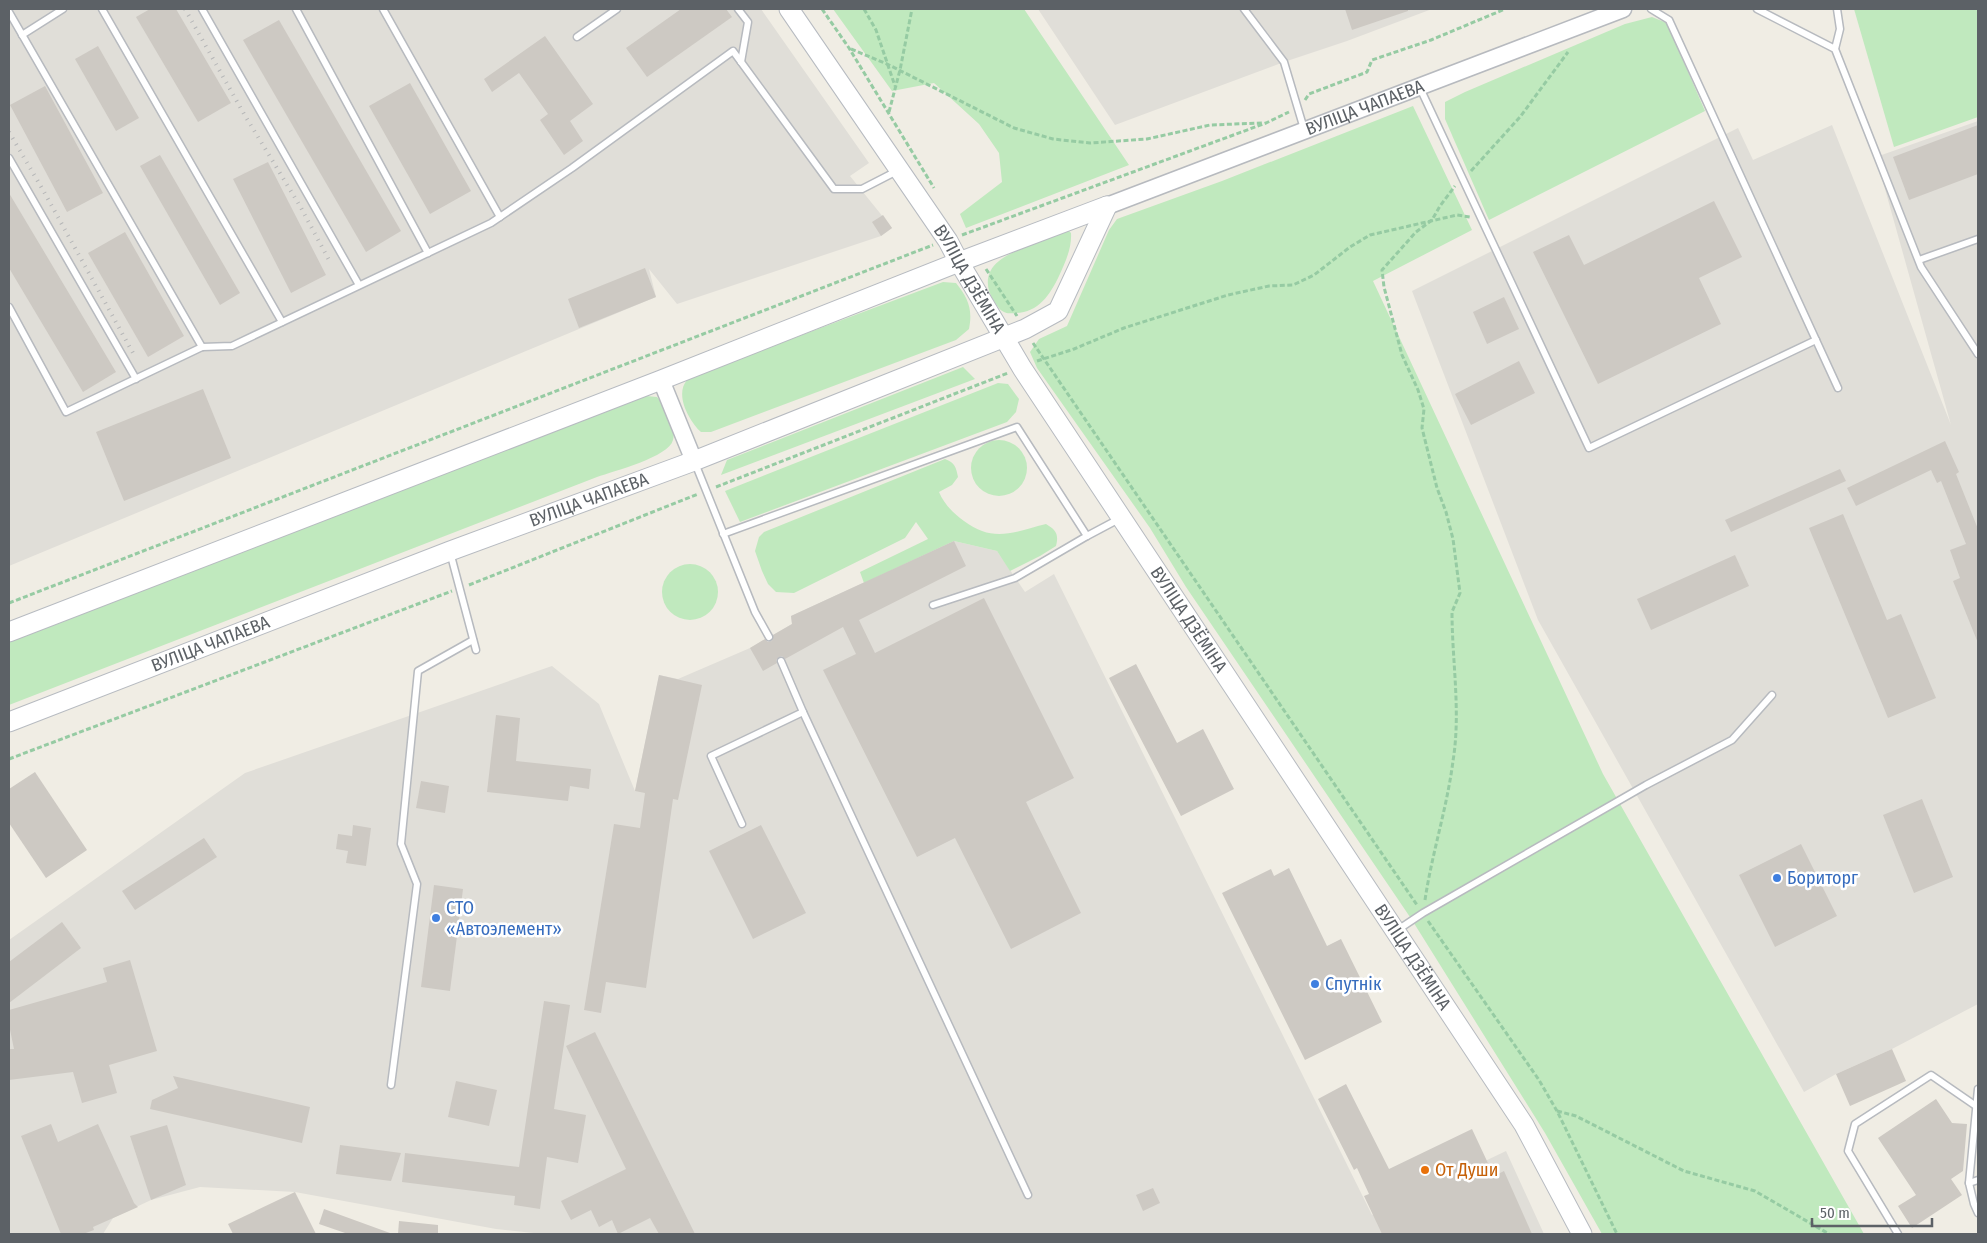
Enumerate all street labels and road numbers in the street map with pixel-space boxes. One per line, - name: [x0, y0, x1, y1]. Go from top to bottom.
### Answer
- street label: ВУЛІЦА ЧАПАЕВА: [1303, 75, 1428, 140]
- street label: ВУЛІЦА ДЗЁМІНА: [929, 220, 1010, 338]
- street label: ВУЛІЦА ЧАПАЕВА: [526, 468, 652, 532]
- street label: ВУЛІЦА ДЗЁМІНА: [1146, 562, 1232, 677]
- street label: ВУЛІЦА ЧАПАЕВА: [148, 611, 273, 677]
- street label: ВУЛІЦА ДЗЁМІНА: [1370, 900, 1456, 1015]

